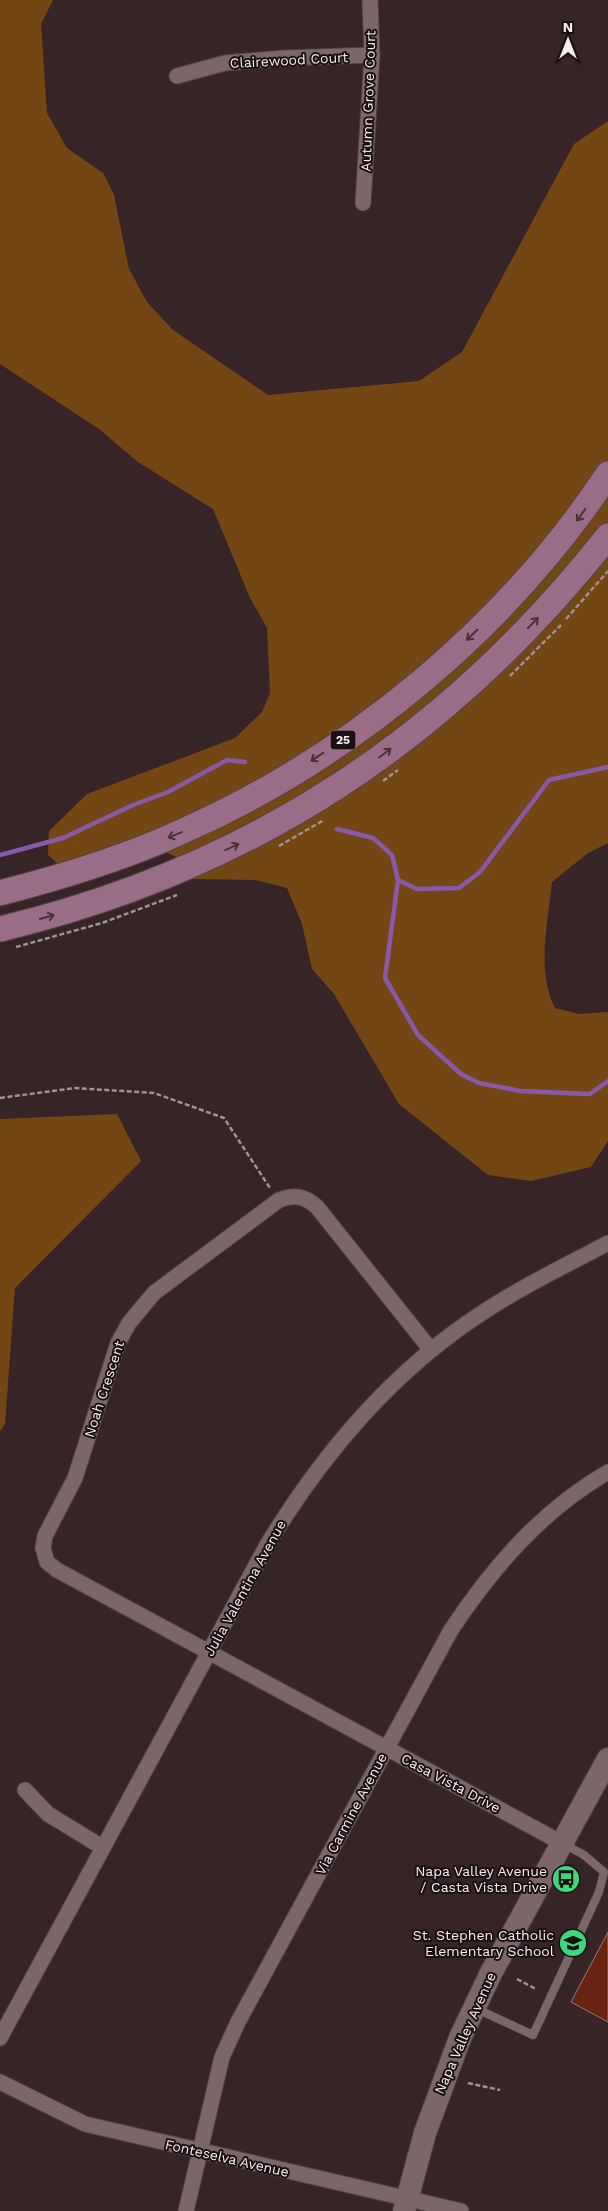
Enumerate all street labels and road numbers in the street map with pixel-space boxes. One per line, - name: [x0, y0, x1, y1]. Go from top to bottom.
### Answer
- street label: Autumn Grove Court: [358, 30, 378, 172]
- street label: Clairewood Court: [229, 49, 349, 71]
- road number: 25: [330, 730, 356, 750]
- street label: Noah Crescent: [81, 1338, 127, 1439]
- street label: Julia Valentina Avenue: [201, 1517, 289, 1659]
- street label: Via Carmine Avenue: [312, 1750, 390, 1878]
- street label: Casa Vista Drive: [399, 1750, 503, 1816]
- street label: Napa Valley Avenue: [431, 1970, 499, 2096]
- street label: Fonteselva Avenue: [164, 2136, 290, 2180]

